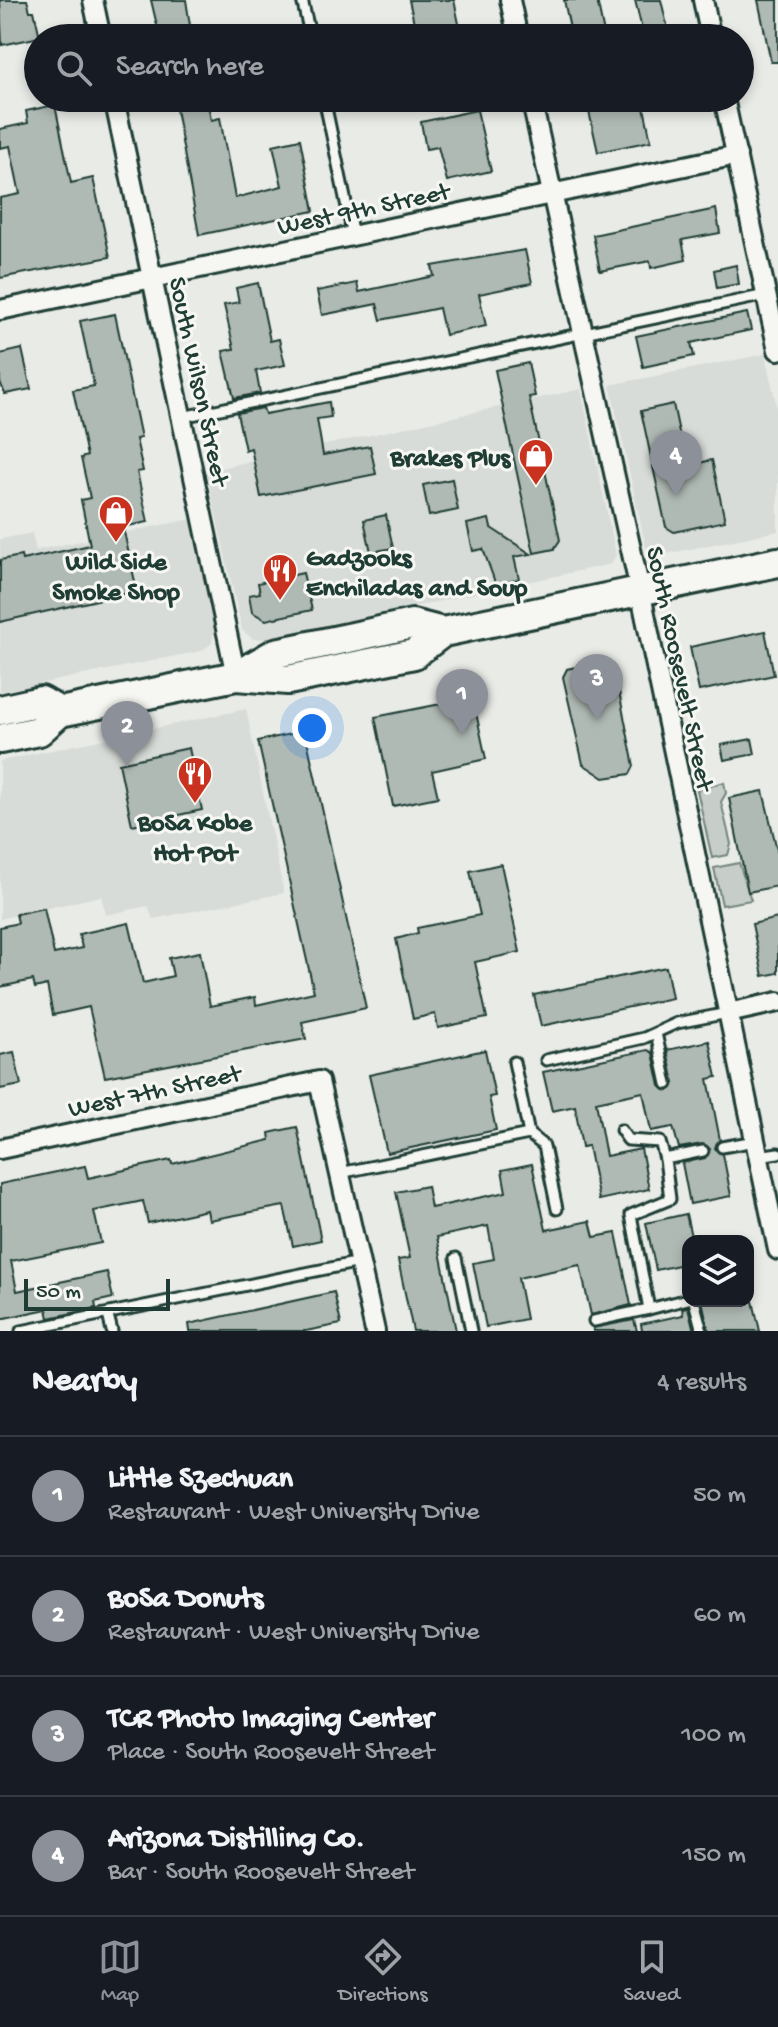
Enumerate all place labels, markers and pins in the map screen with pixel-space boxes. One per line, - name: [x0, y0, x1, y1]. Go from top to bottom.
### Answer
- pin: 4: [650, 430, 702, 496]
- shop icon: Brakes Plus: [517, 437, 555, 487]
- place label: Brakes Plus: [389, 445, 511, 476]
- shop icon: Wild Side Smoke Shop: [97, 494, 135, 544]
- place label: Gadzooks Enchiladas and Soup: [306, 545, 527, 606]
- place label: Wild Side Smoke Shop: [52, 549, 180, 610]
- restaurant icon: Gadzooks Enchiladas and Soup: [261, 552, 299, 602]
- pin: 3: [571, 654, 623, 720]
- pin: 1: [436, 669, 488, 735]
- pin: 2: [101, 701, 153, 767]
- restaurant icon: BoSa Kobe Hot Pot: [176, 755, 214, 805]
- place label: BoSa Kobe Hot Pot: [137, 810, 254, 871]

